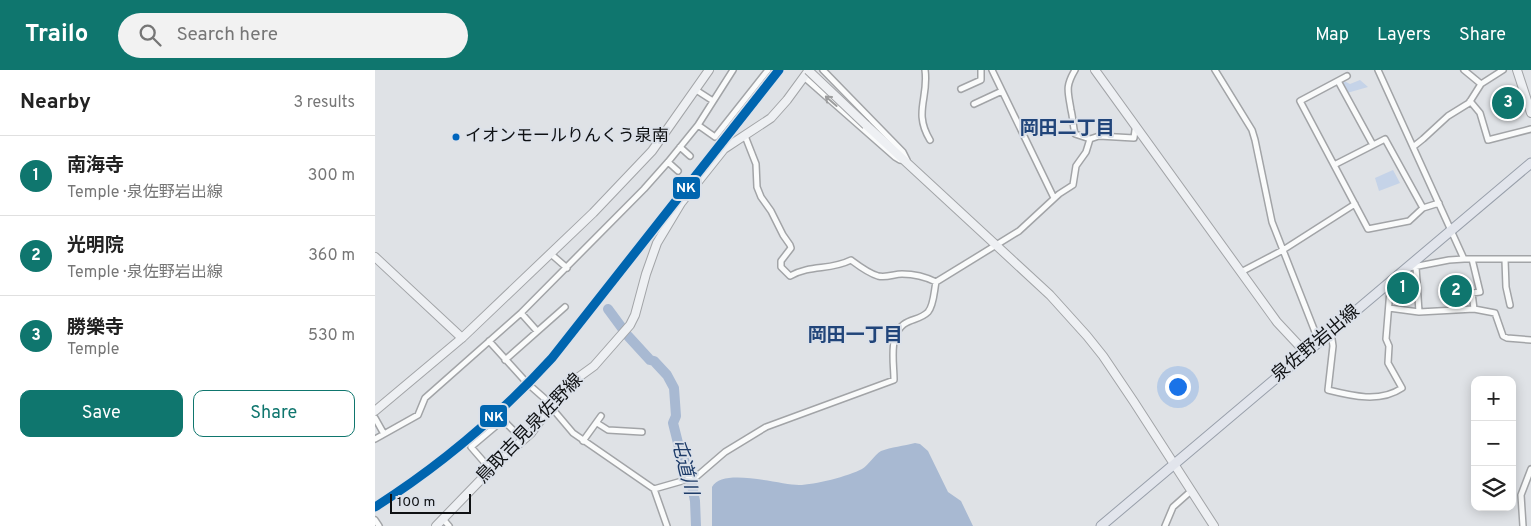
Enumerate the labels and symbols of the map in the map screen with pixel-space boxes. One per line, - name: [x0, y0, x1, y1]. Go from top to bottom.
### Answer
- pin: 3: [1492, 84, 1524, 122]
- one-way arrow: [825, 95, 838, 107]
- district label: 岡田二丁目: [1019, 117, 1115, 141]
- place label: イオンモールりんくう泉南: [465, 126, 669, 148]
- marker: イオンモールりんくう泉南: [451, 132, 461, 142]
- line badge: NK: [672, 176, 701, 200]
- text: NK: [676, 180, 696, 197]
- pin: 1: [1387, 269, 1419, 307]
- pin: 2: [1440, 272, 1472, 310]
- street label: 泉佐野岩出線: [1267, 300, 1365, 388]
- district label: 岡田一丁目: [807, 324, 903, 348]
- street label: 鳥取吉見泉佐野線: [472, 369, 588, 489]
- your location: [1165, 374, 1191, 400]
- line badge: NK: [479, 404, 508, 428]
- text: NK: [484, 409, 504, 426]
- water label: 屯道川: [665, 436, 703, 499]
- scale bar: [390, 491, 471, 514]

